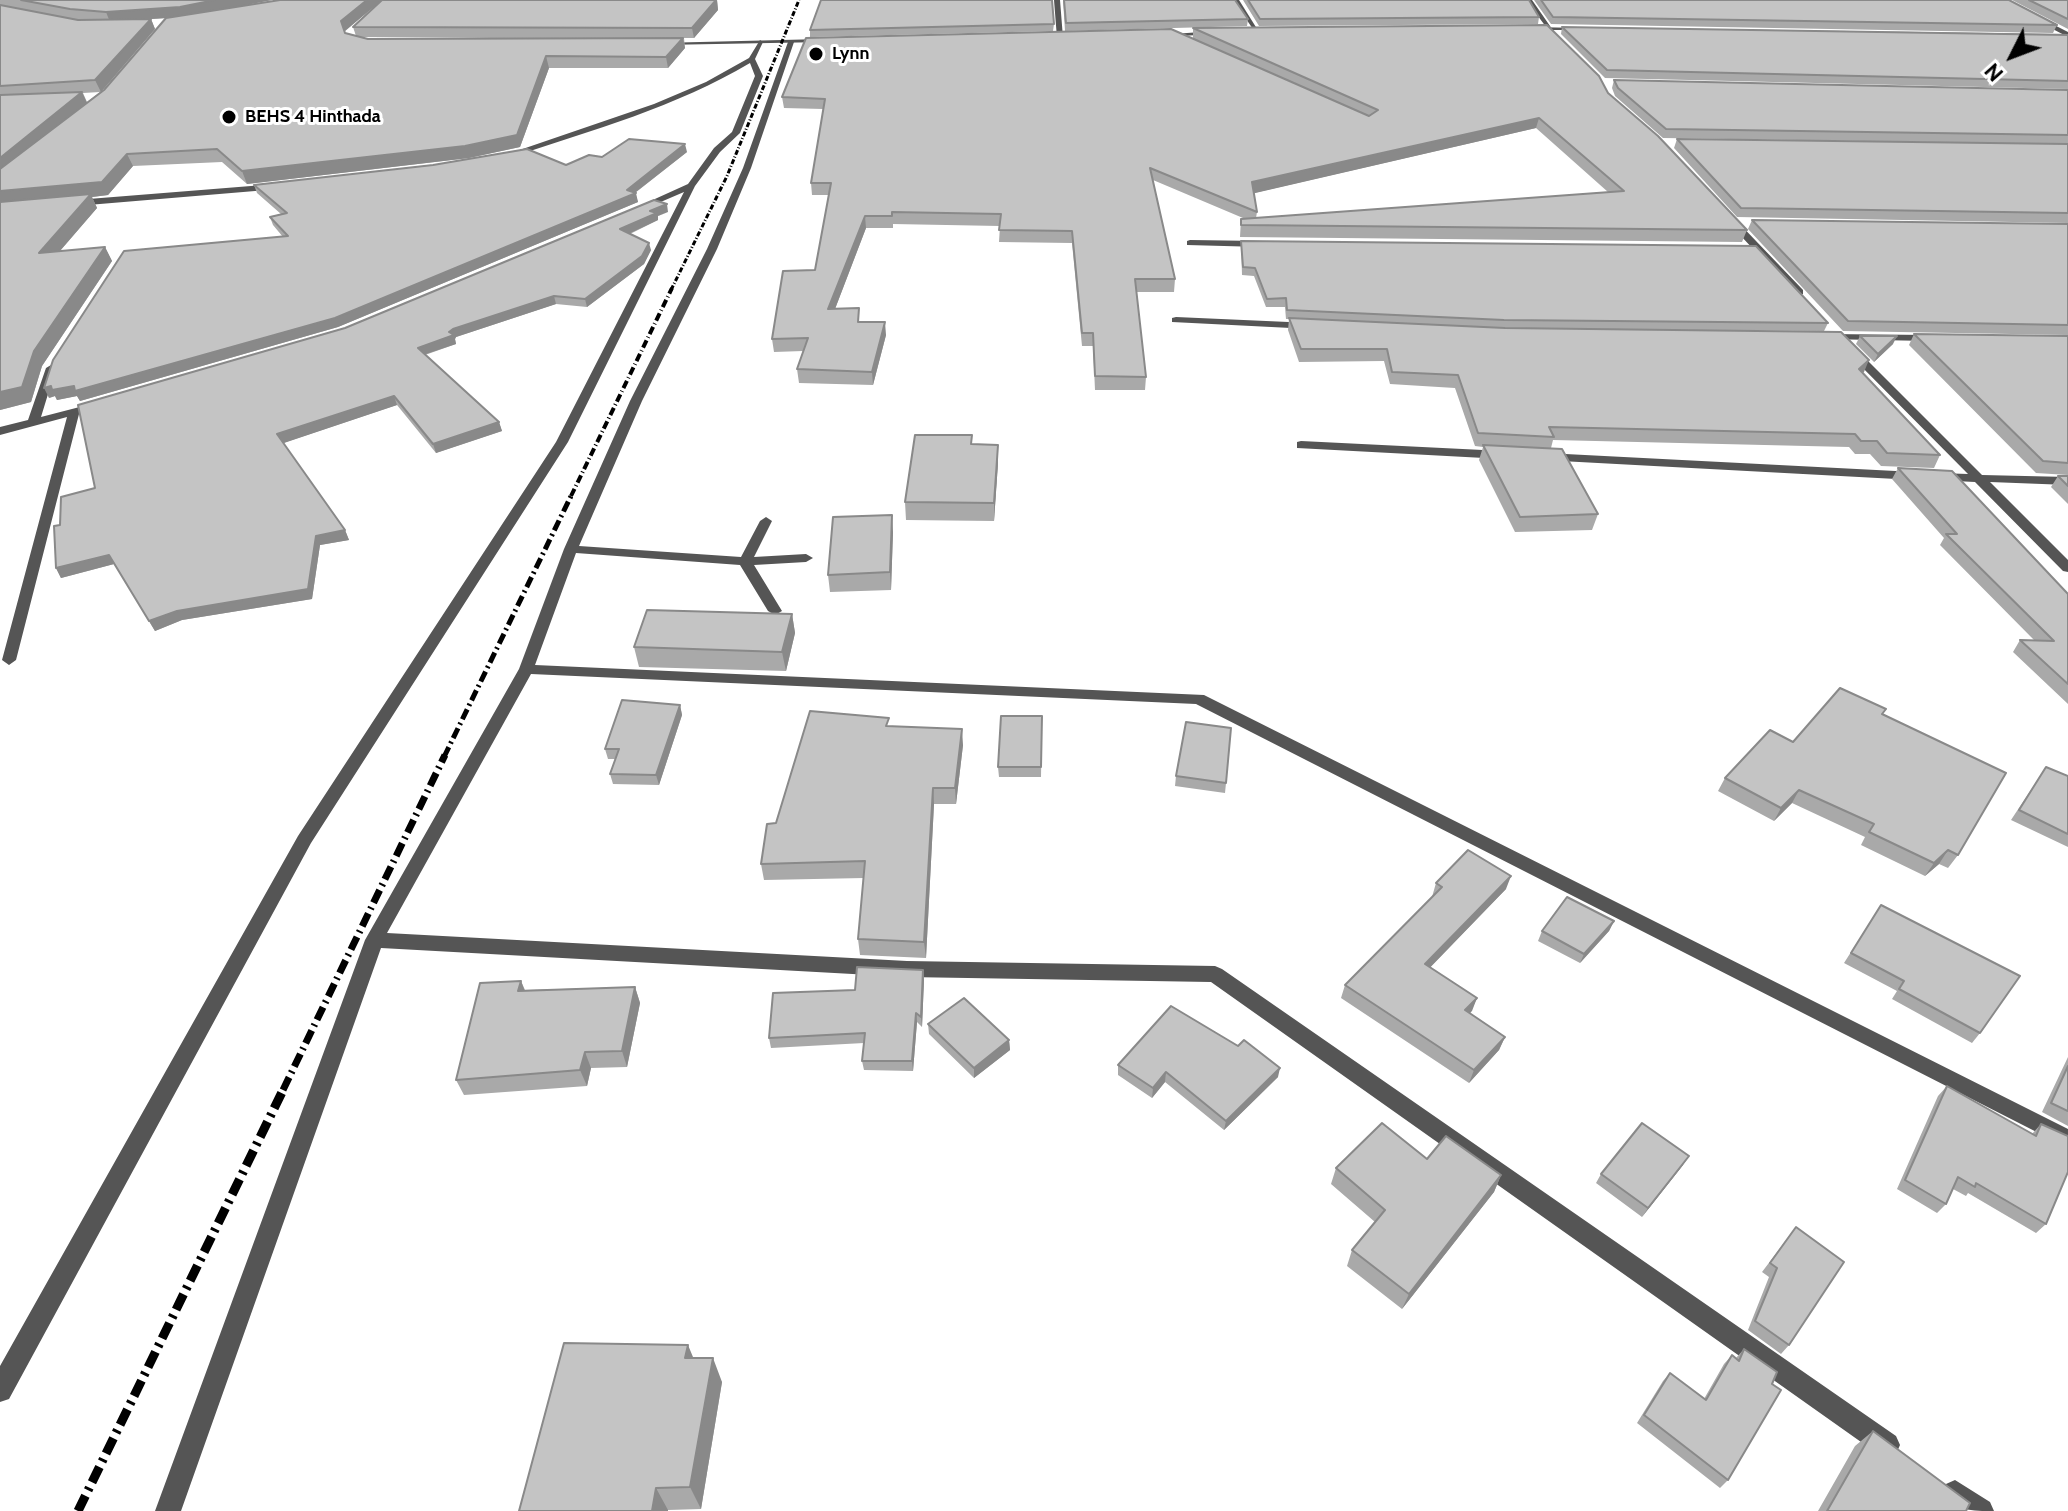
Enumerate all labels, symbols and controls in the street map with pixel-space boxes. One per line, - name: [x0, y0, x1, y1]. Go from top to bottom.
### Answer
- north arrow: [1972, 16, 2052, 96]
- place label: Lynn: [832, 43, 869, 65]
- marker: Lynn: [807, 45, 825, 63]
- text: N: [1979, 58, 2009, 87]
- place label: BEHS 4 Hinthada: [245, 106, 381, 128]
- marker: BEHS 4 Hinthada: [220, 108, 238, 126]

